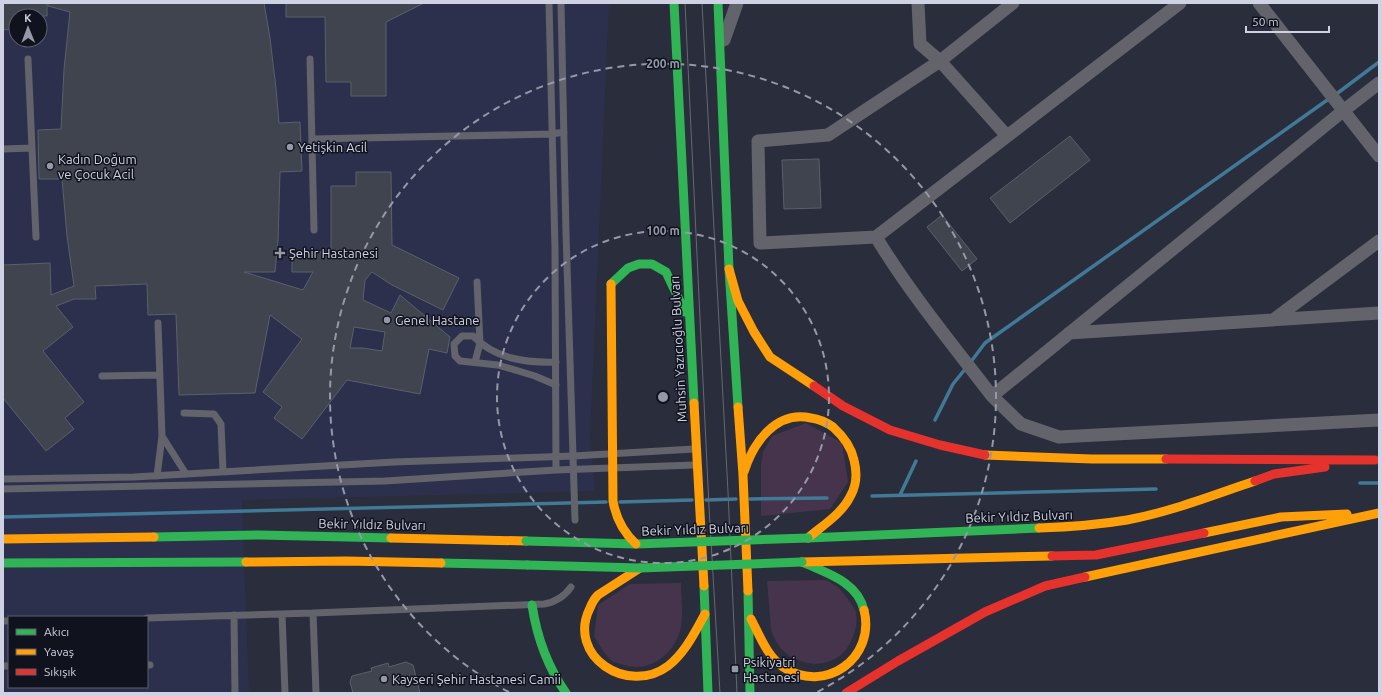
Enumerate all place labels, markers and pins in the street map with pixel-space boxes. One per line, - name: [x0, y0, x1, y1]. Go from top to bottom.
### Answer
- place label: Yetişkin Acil: [298, 140, 368, 154]
- marker: Yetişkin Acil: [285, 142, 295, 152]
- place label: Kadın Doğum ve Çocuk Acil: [58, 152, 137, 181]
- marker: Kadın Doğum ve Çocuk Acil: [45, 161, 55, 171]
- place label: Şehir Hastanesi: [289, 246, 378, 260]
- marker: Şehir Hastanesi: [274, 247, 286, 259]
- place label: Genel Hastane: [395, 313, 480, 327]
- marker: Genel Hastane: [382, 315, 392, 325]
- centre of rings: [656, 390, 670, 404]
- place label: Psikiyatri Hastanesi: [743, 655, 800, 684]
- marker: Psikiyatri Hastanesi: [730, 664, 740, 674]
- place label: Kayseri Şehir Hastanesi Camii: [392, 672, 561, 686]
- marker: Kayseri Şehir Hastanesi Camii: [379, 674, 389, 684]

